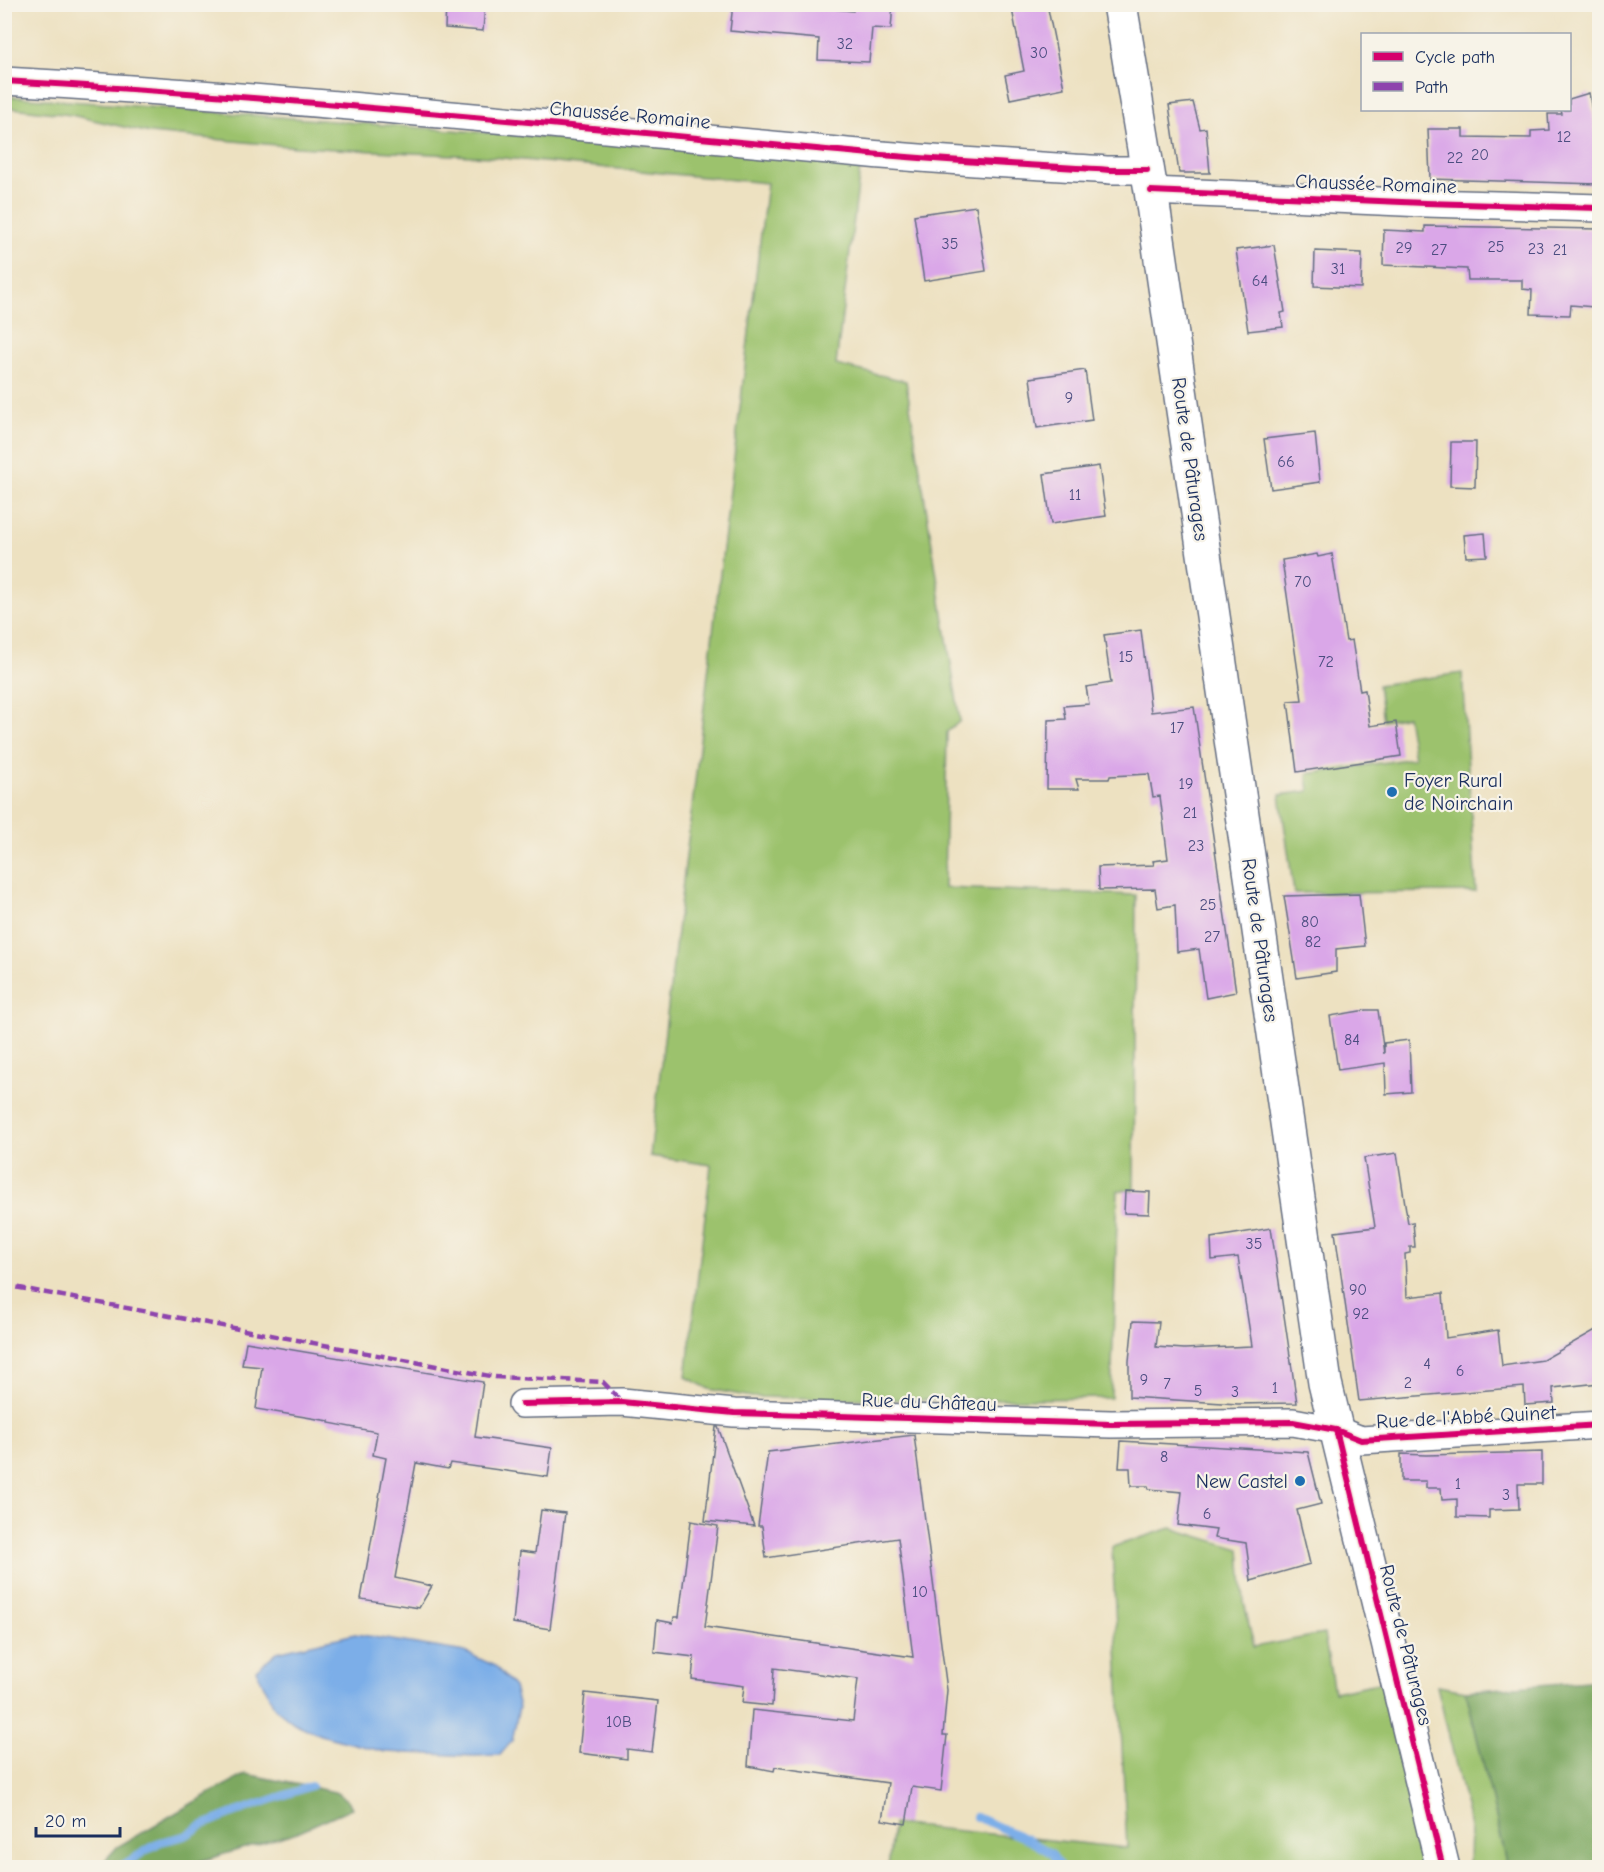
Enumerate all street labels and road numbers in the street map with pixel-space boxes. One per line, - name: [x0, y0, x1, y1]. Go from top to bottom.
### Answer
- street label: Chaussée Romaine: [549, 97, 711, 133]
- street label: Chaussée Romaine: [1295, 170, 1457, 198]
- street label: Route de Pâturages: [1167, 376, 1213, 542]
- street label: Route de Pâturages: [1237, 857, 1283, 1023]
- street label: Rue du Château: [861, 1388, 997, 1416]
- street label: Rue de l'Abbé Quinet: [1376, 1401, 1558, 1433]
- street label: Route de Pâturages: [1375, 1562, 1437, 1728]

